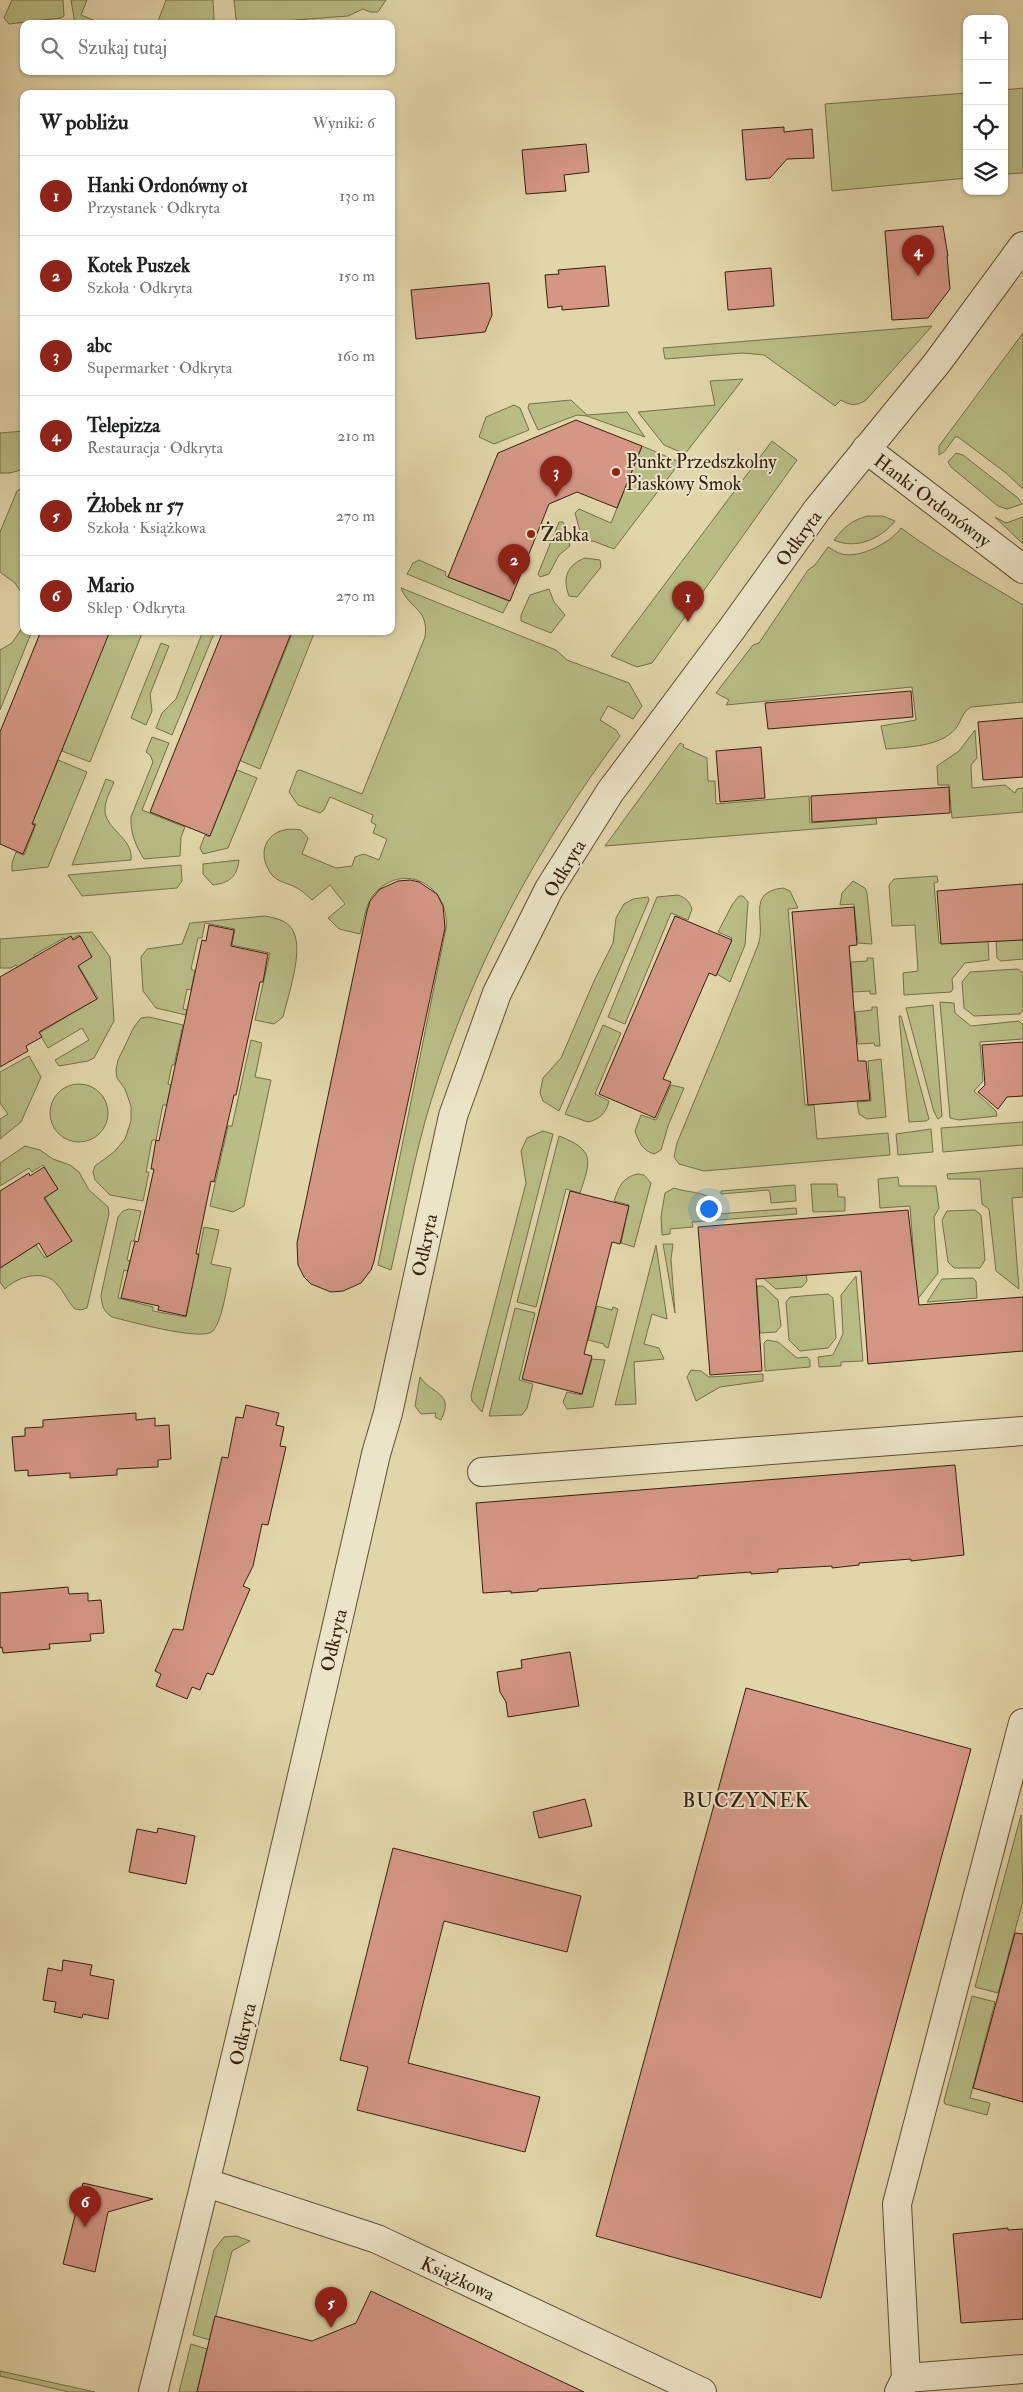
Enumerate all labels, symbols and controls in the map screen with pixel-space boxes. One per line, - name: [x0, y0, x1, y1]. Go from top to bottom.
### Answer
- map controls: [963, 15, 1008, 195]
- button: +: [963, 15, 1008, 60]
- search box: [20, 20, 395, 75]
- icon: search: [38, 34, 66, 62]
- text: Szukaj tutaj: [78, 36, 167, 60]
- button: −: [963, 60, 1008, 105]
- button: locate: [963, 105, 1008, 150]
- text: W pobliżu: [40, 109, 129, 136]
- text: Wyniki: 6: [313, 113, 375, 133]
- button: layers: [963, 150, 1008, 195]
- text: Hanki Ordonówny 01: [87, 174, 248, 198]
- text: 1: [53, 186, 59, 206]
- text: 130 m: [339, 186, 375, 206]
- text: Przystanek · Odkryta: [87, 198, 220, 218]
- pin: 4: [902, 235, 934, 276]
- text: Kotek Puszek: [87, 254, 190, 278]
- text: 2: [52, 266, 60, 286]
- text: 150 m: [338, 266, 375, 286]
- text: Szkoła · Odkryta: [87, 278, 193, 298]
- text: abc: [87, 334, 112, 358]
- text: 3: [53, 346, 59, 366]
- text: 160 m: [337, 346, 375, 366]
- text: Supermarket · Odkryta: [87, 358, 232, 378]
- text: Telepizza: [87, 414, 160, 438]
- text: 4: [52, 426, 60, 446]
- text: 210 m: [337, 426, 375, 446]
- text: Restauracja · Odkryta: [87, 438, 223, 458]
- street label: Hanki Ordonówny: [869, 449, 996, 553]
- place label: Punkt Przedszkolny Piaskowy Smok: [626, 450, 777, 496]
- pin: 3: [540, 456, 572, 497]
- marker: Punkt Przedszkolny Piaskowy Smok: [610, 466, 622, 478]
- text: Żłobek nr 57: [87, 494, 183, 518]
- text: 5: [52, 506, 60, 526]
- text: 270 m: [336, 506, 375, 526]
- street label: Odkryta: [770, 506, 827, 571]
- text: Szkoła · Książkowa: [87, 518, 206, 538]
- place label: Żabka: [541, 521, 589, 547]
- marker: Żabka: [525, 528, 537, 540]
- pin: 2: [498, 544, 530, 585]
- text: Mario: [87, 574, 134, 598]
- pin: 1: [672, 581, 704, 622]
- text: 6: [52, 586, 60, 606]
- text: 270 m: [336, 586, 375, 606]
- text: Sklep · Odkryta: [87, 598, 186, 618]
- street label: Odkryta: [538, 835, 592, 902]
- your location: [696, 1196, 722, 1222]
- street label: Odkryta: [407, 1212, 443, 1279]
- street label: Odkryta: [315, 1606, 353, 1674]
- district label: BUCZYNEK: [682, 1788, 810, 1813]
- street label: Odkryta: [224, 2000, 262, 2068]
- pin: 6: [69, 2186, 101, 2227]
- street label: Książkowa: [417, 2251, 499, 2307]
- pin: 5: [315, 2287, 347, 2328]

